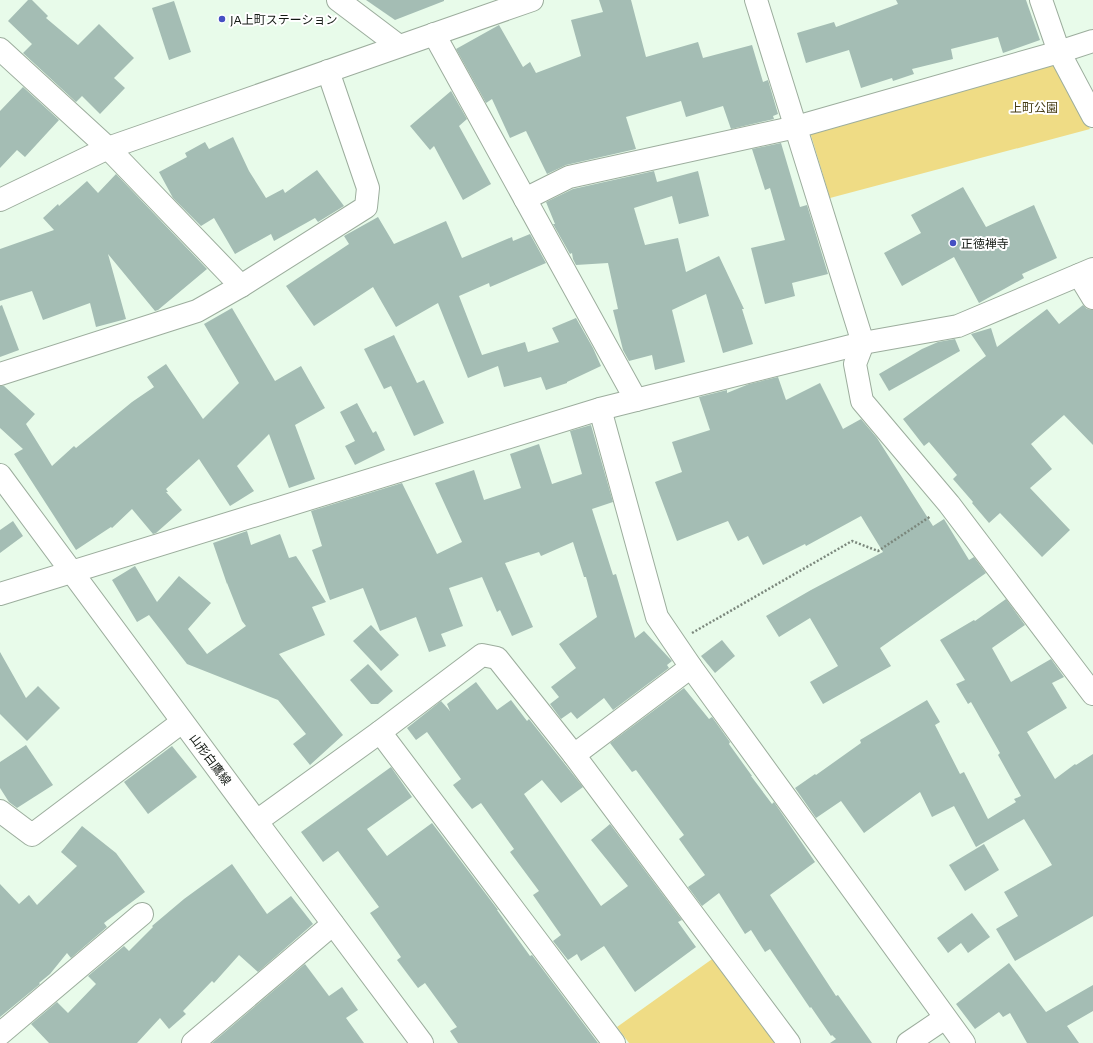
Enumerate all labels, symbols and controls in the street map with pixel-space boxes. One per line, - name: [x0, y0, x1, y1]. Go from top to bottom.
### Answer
- place label: JA上町ステーション: [230, 12, 338, 27]
- marker: JA上町ステーション: [217, 14, 227, 24]
- park label: 上町公園: [1010, 100, 1058, 114]
- place label: 正徳禅寺: [961, 236, 1009, 250]
- marker: 正徳禅寺: [948, 238, 958, 248]
- street label: 山形白鷹線: [187, 731, 235, 787]

